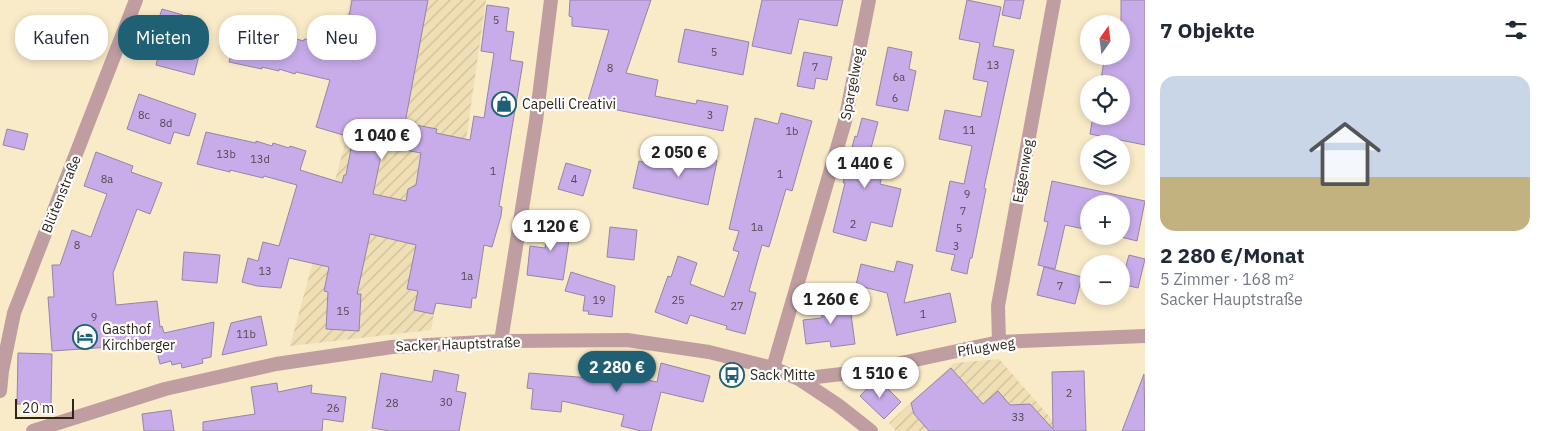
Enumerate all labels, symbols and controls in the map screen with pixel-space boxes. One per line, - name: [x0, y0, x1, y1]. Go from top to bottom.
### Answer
- house number: 5: [493, 13, 499, 27]
- chip: Kaufen: [15, 15, 108, 60]
- chip: Mieten: [118, 15, 209, 60]
- chip: Filter: [219, 15, 297, 60]
- chip: Neu: [307, 15, 376, 60]
- north arrow: [1080, 15, 1130, 65]
- map controls: [1080, 15, 1130, 305]
- text: 7 Objekte: [1160, 16, 1255, 44]
- icon: filters: [1502, 16, 1530, 44]
- house number: 5: [711, 45, 717, 59]
- street label: Spargelweg: [836, 46, 868, 122]
- house number: 13: [986, 58, 1000, 72]
- house number: 7: [812, 60, 818, 74]
- house number: 8: [607, 61, 613, 75]
- house number: 6a: [893, 70, 905, 84]
- button: locate: [1080, 75, 1130, 125]
- shop icon: Capelli Creativi: [491, 91, 517, 117]
- house number: 6: [892, 91, 898, 105]
- place label: Capelli Creativi: [522, 95, 616, 113]
- house number: 8c: [138, 108, 151, 122]
- house number: 3: [707, 108, 713, 122]
- icon: home: [1300, 109, 1390, 199]
- house number: 8d: [160, 116, 172, 130]
- pin: 1 040 €: [336, 119, 428, 161]
- house number: 11: [962, 123, 976, 137]
- house number: 1b: [786, 124, 798, 138]
- text: 1 040 €: [354, 125, 410, 145]
- button: layers: [1080, 135, 1130, 185]
- pin: 2 050 €: [633, 136, 725, 178]
- street label: Eggenweg: [1009, 137, 1038, 204]
- text: 2 050 €: [651, 142, 707, 162]
- pin: 1 440 €: [819, 146, 911, 189]
- house number: 13b: [216, 147, 236, 161]
- street label: Blütenstraße: [37, 152, 85, 236]
- house number: 13d: [250, 152, 270, 166]
- text: 1 440 €: [837, 153, 893, 173]
- house number: 1: [490, 164, 497, 178]
- house number: 1: [777, 167, 784, 181]
- house number: 8a: [101, 172, 113, 186]
- house number: 4: [571, 172, 578, 186]
- house number: 9: [964, 187, 970, 201]
- button: +: [1080, 195, 1130, 245]
- house number: 7: [960, 204, 966, 218]
- pin: 1 120 €: [505, 210, 597, 252]
- text: 1 120 €: [523, 216, 579, 236]
- house number: 2: [850, 217, 856, 231]
- house number: 1a: [751, 220, 763, 234]
- house number: 5: [956, 221, 962, 235]
- house number: 8: [74, 238, 80, 252]
- house number: 3: [953, 239, 959, 253]
- text: 2 280 €/Monat: [1160, 241, 1305, 269]
- button: −: [1080, 255, 1130, 305]
- house number: 13: [258, 264, 272, 278]
- house number: 1a: [461, 269, 473, 283]
- text: 5 Zimmer · 168 m²: [1160, 269, 1294, 289]
- house number: 7: [1057, 279, 1063, 293]
- pin: 1 260 €: [785, 282, 877, 325]
- text: 1 260 €: [803, 289, 859, 309]
- text: Sacker Hauptstraße: [1160, 289, 1303, 309]
- house number: 19: [592, 293, 606, 307]
- house number: 25: [671, 293, 685, 307]
- house number: 27: [730, 299, 744, 313]
- house number: 15: [336, 304, 350, 318]
- house number: 1: [920, 307, 927, 321]
- house number: 9: [91, 310, 97, 324]
- place label: Gasthof Kirchberger: [102, 320, 175, 354]
- hotel icon: Gasthof Kirchberger: [72, 324, 98, 350]
- house number: 11b: [236, 327, 256, 341]
- street label: Sacker Hauptstraße: [395, 333, 521, 355]
- street label: Pflugweg: [956, 333, 1017, 360]
- pin: 2 280 €: [571, 350, 663, 393]
- pin: 1 510 €: [834, 356, 926, 399]
- text: 2 280 €: [589, 357, 645, 377]
- bus stop icon: Sack Mitte: [719, 362, 745, 388]
- text: 1 510 €: [852, 363, 908, 383]
- place label: Sack Mitte: [750, 366, 816, 384]
- house number: 2: [1066, 386, 1072, 400]
- house number: 30: [439, 395, 453, 409]
- scale bar: [15, 396, 74, 419]
- house number: 28: [385, 396, 399, 410]
- text: 20 m: [22, 399, 54, 417]
- house number: 26: [326, 401, 340, 415]
- house number: 33: [1011, 410, 1025, 424]

